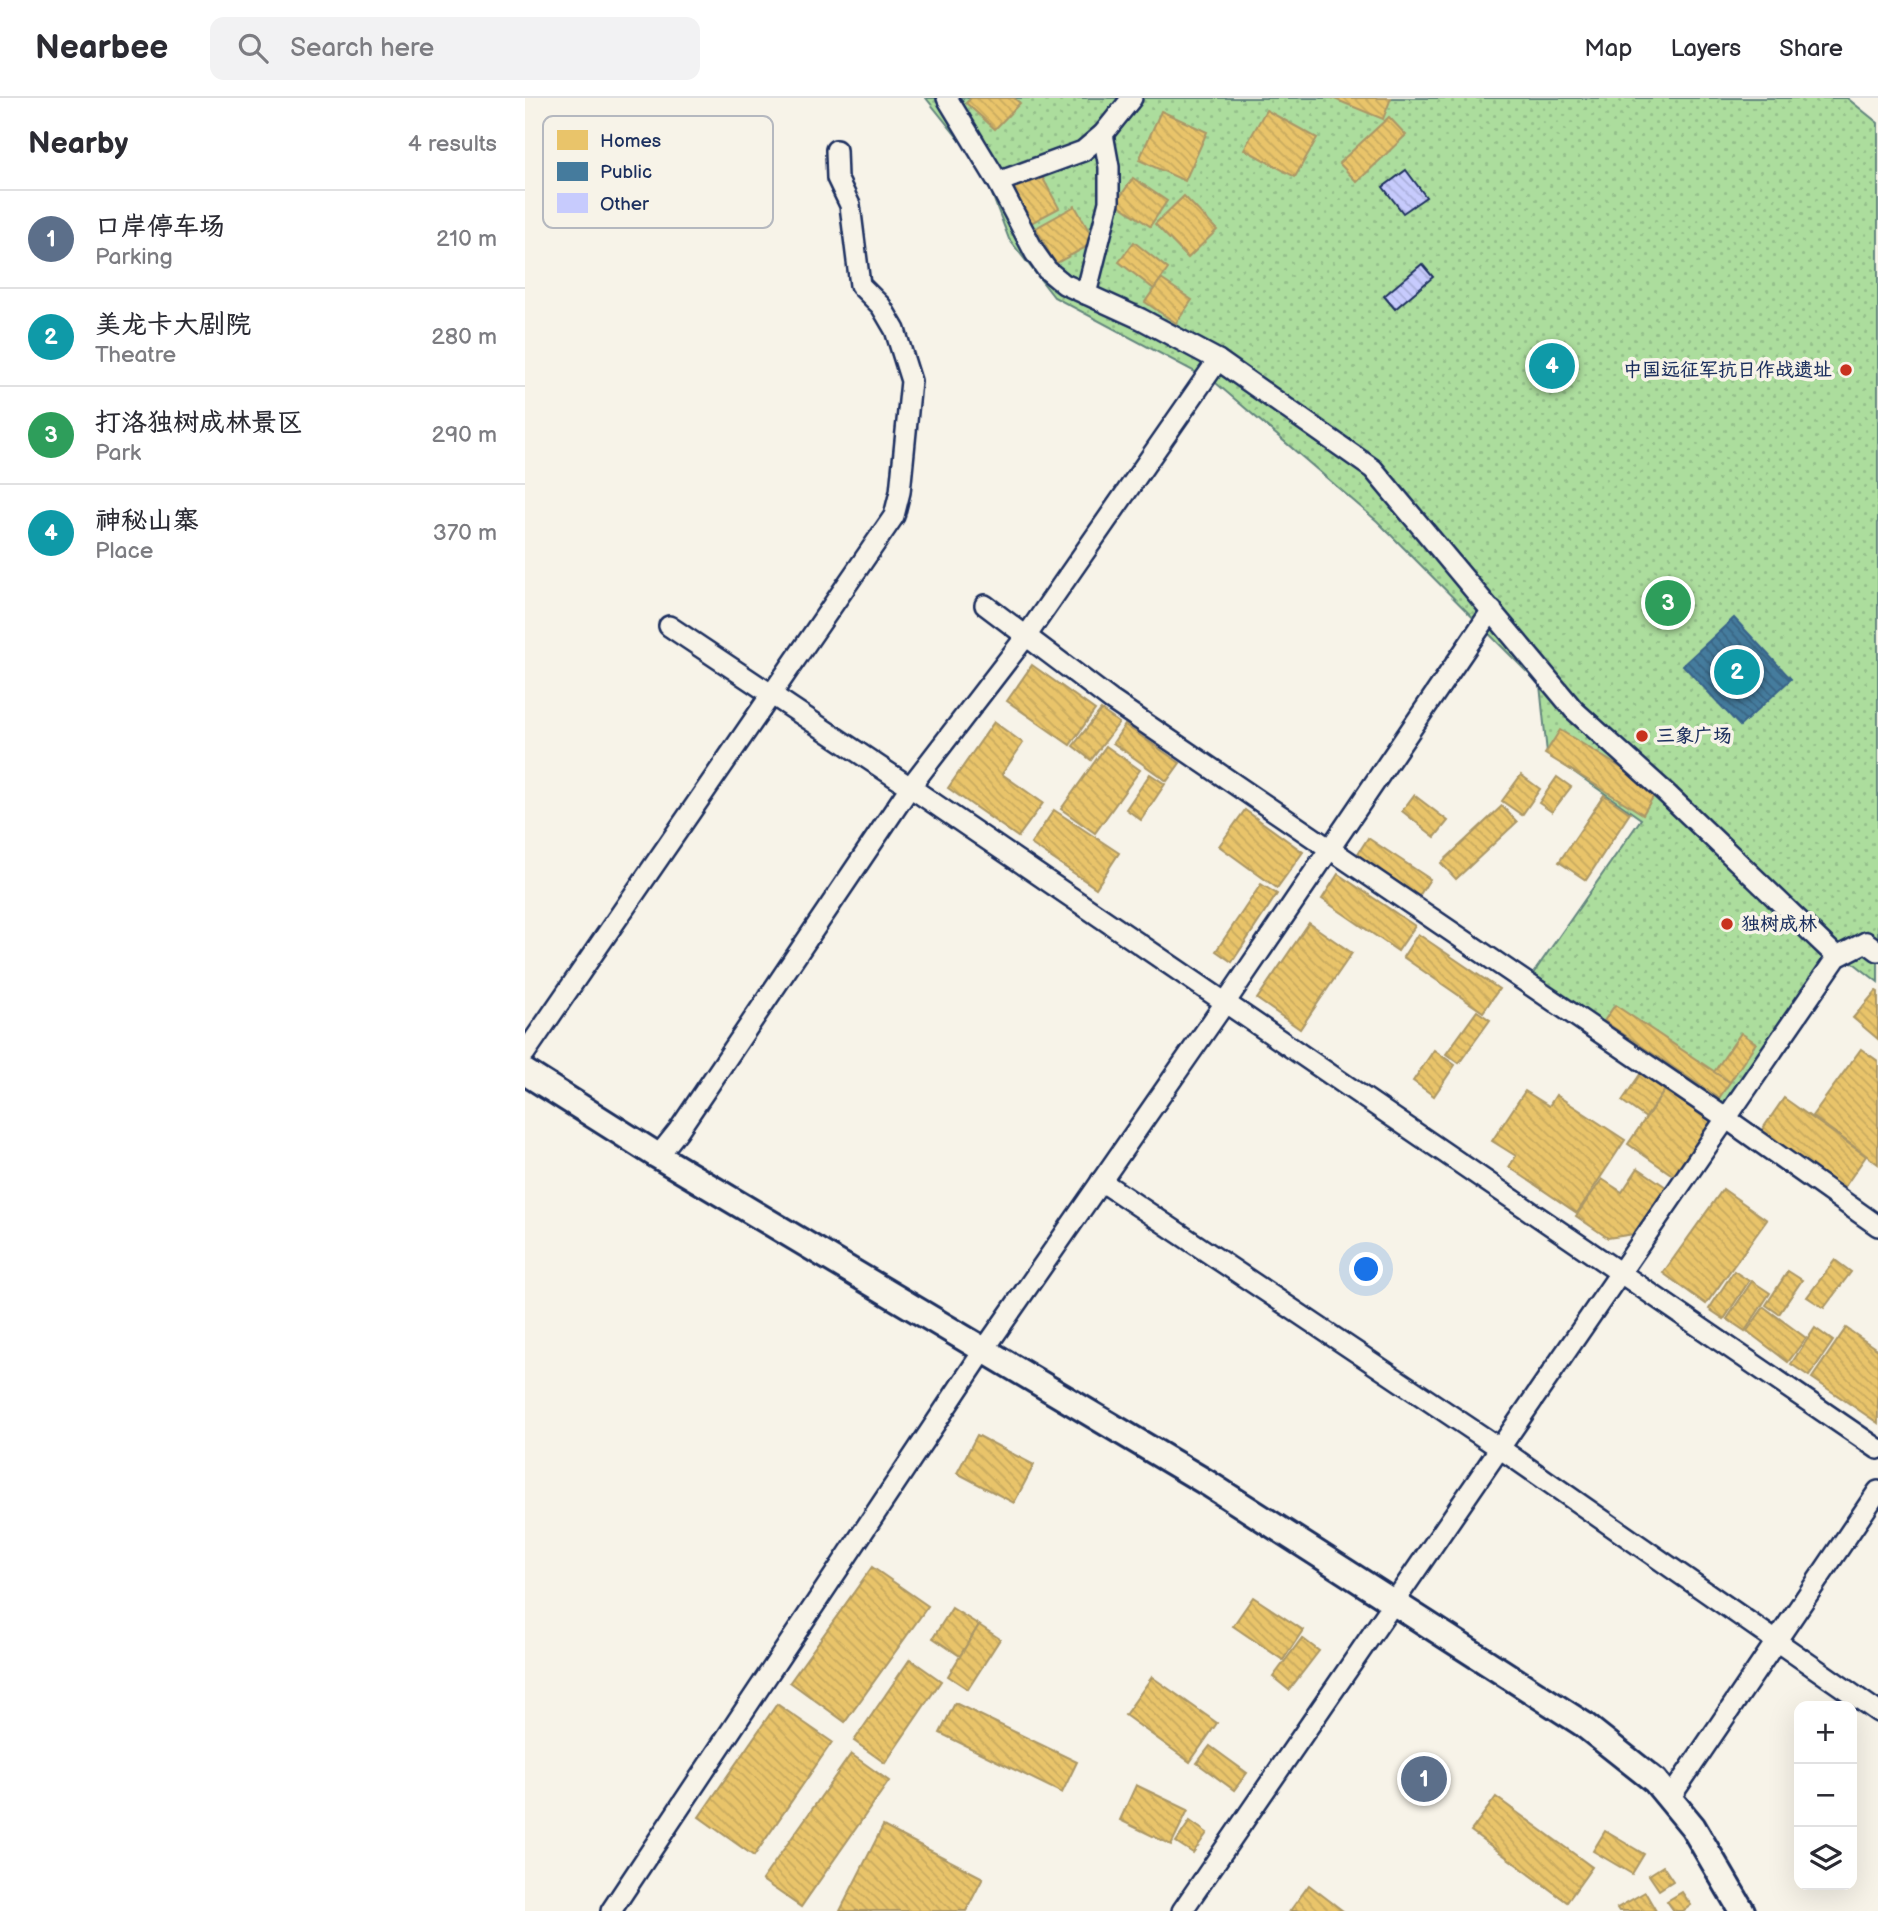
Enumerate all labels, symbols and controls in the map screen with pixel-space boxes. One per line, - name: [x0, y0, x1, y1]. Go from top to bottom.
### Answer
- search box: [210, 17, 700, 80]
- text: Nearbee: [35, 28, 168, 68]
- icon: search: [234, 29, 272, 67]
- text: Search here: [290, 33, 434, 64]
- text: Map: [1584, 34, 1632, 63]
- text: Layers: [1670, 34, 1741, 63]
- text: Share: [1779, 34, 1843, 63]
- legend: [543, 116, 773, 228]
- text: Nearby: [28, 126, 128, 162]
- text: 4 results: [408, 130, 497, 158]
- text: Homes: [600, 130, 661, 153]
- text: Public: [600, 161, 652, 184]
- text: Other: [600, 193, 650, 216]
- text: 口岸停车场: [95, 212, 225, 243]
- text: 1: [46, 225, 56, 253]
- text: 210 m: [436, 225, 497, 253]
- text: Parking: [95, 243, 173, 271]
- text: 美龙卡大剧院: [95, 310, 251, 341]
- text: 2: [44, 323, 58, 351]
- text: 280 m: [431, 323, 497, 351]
- pin: 4: [1529, 340, 1575, 392]
- text: Theatre: [95, 341, 176, 369]
- place label: 中国远征军抗日作战遗址: [1623, 359, 1832, 382]
- marker: 中国远征军抗日作战遗址: [1838, 362, 1854, 378]
- text: 打洛独树成林景区: [95, 408, 303, 439]
- text: 3: [44, 421, 58, 449]
- text: 290 m: [431, 421, 497, 449]
- text: Park: [95, 439, 141, 467]
- text: 神秘山寨: [95, 506, 199, 537]
- text: 4: [44, 519, 58, 547]
- text: 370 m: [433, 519, 497, 547]
- text: Place: [95, 537, 153, 565]
- pin: 3: [1645, 577, 1691, 629]
- pin: 2: [1714, 646, 1760, 698]
- place label: 三象广场: [1656, 725, 1732, 748]
- marker: 三象广场: [1634, 728, 1650, 744]
- place label: 独树成林: [1741, 913, 1817, 936]
- marker: 独树成林: [1719, 916, 1735, 932]
- your location: [1349, 1252, 1383, 1286]
- map controls: [1794, 1701, 1857, 1890]
- button: +: [1794, 1701, 1857, 1764]
- pin: 1: [1401, 1753, 1447, 1805]
- button: −: [1794, 1764, 1857, 1827]
- button: layers: [1794, 1827, 1857, 1890]

